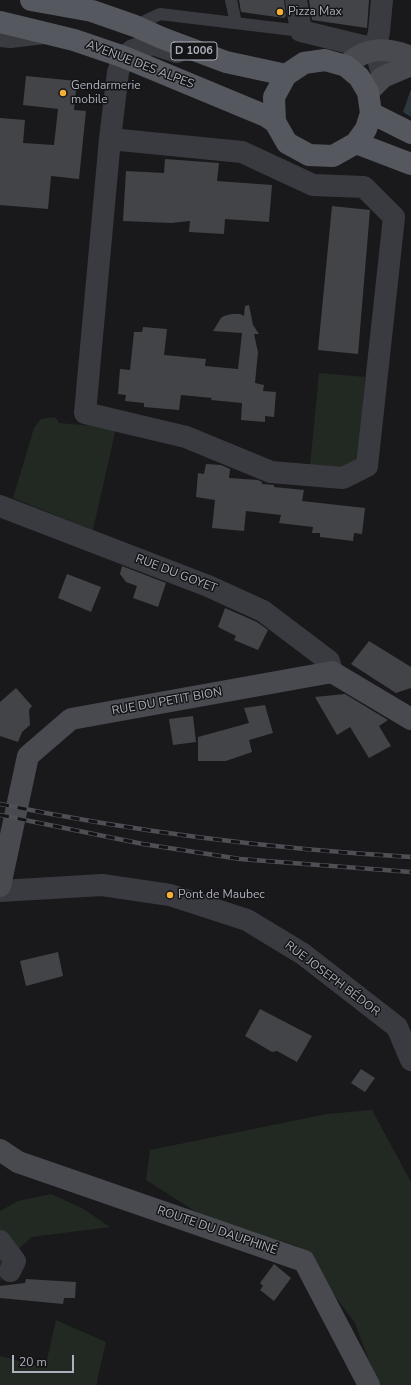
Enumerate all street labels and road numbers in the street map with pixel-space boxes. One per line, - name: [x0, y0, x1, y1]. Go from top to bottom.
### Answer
- street label: AVENUE DES ALPES: [84, 38, 196, 92]
- road number: D 1006: [171, 42, 217, 60]
- street label: RUE DU GOYET: [133, 552, 219, 596]
- street label: RUE DU PETIT BION: [111, 685, 223, 719]
- street label: RUE JOSEPH BÉDOR: [282, 939, 382, 1019]
- street label: ROUTE DU DAUPHINÉ: [155, 1204, 279, 1258]

